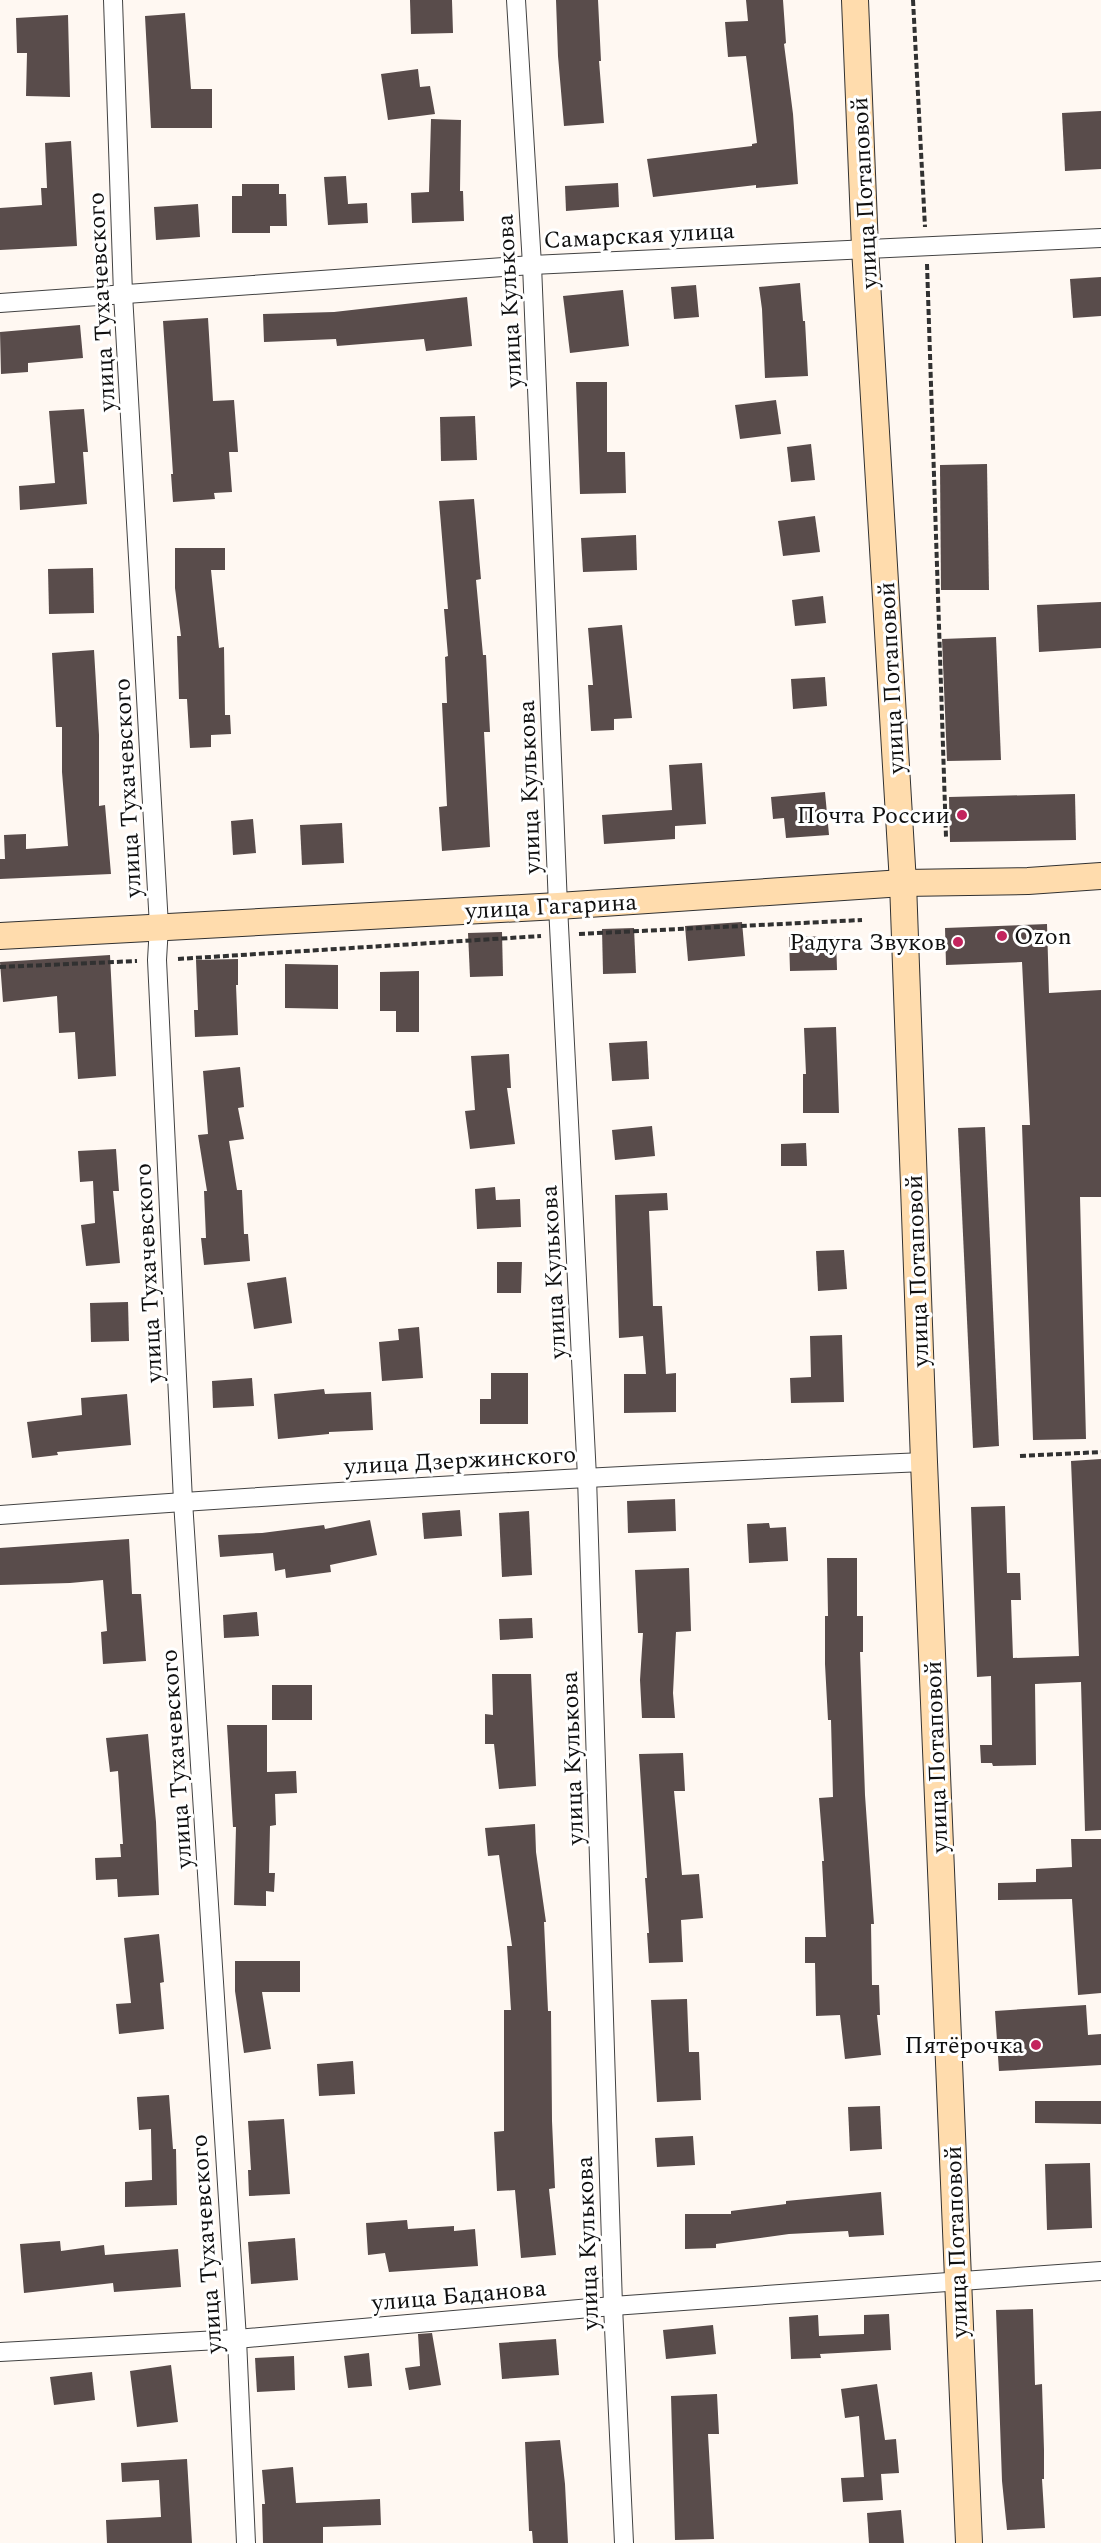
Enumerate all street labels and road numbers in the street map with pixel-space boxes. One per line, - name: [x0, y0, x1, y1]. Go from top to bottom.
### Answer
- street label: улица Потаповой: [842, 96, 888, 291]
- street label: улица Тухачевского: [78, 191, 126, 414]
- street label: улица Кулькова: [487, 213, 533, 390]
- street label: Самарская улица: [543, 213, 736, 259]
- street label: улица Потаповой: [869, 581, 915, 776]
- street label: улица Тухачевского: [104, 677, 152, 900]
- street label: улица Кулькова: [509, 699, 551, 876]
- street label: улица Гагарина: [463, 885, 638, 930]
- street label: улица Тухачевского: [125, 1162, 173, 1385]
- street label: улица Потаповой: [897, 1174, 939, 1369]
- street label: улица Кулькова: [531, 1184, 577, 1361]
- street label: улица Дзержинского: [342, 1437, 577, 1485]
- street label: улица Тухачевского: [151, 1648, 203, 1871]
- street label: улица Потаповой: [916, 1660, 958, 1855]
- street label: улица Кулькова: [552, 1670, 594, 1847]
- street label: улица Тухачевского: [181, 2133, 233, 2356]
- street label: улица Потаповой: [936, 2145, 978, 2340]
- street label: улица Кулькова: [567, 2155, 609, 2332]
- street label: улица Баданова: [369, 2270, 548, 2322]

